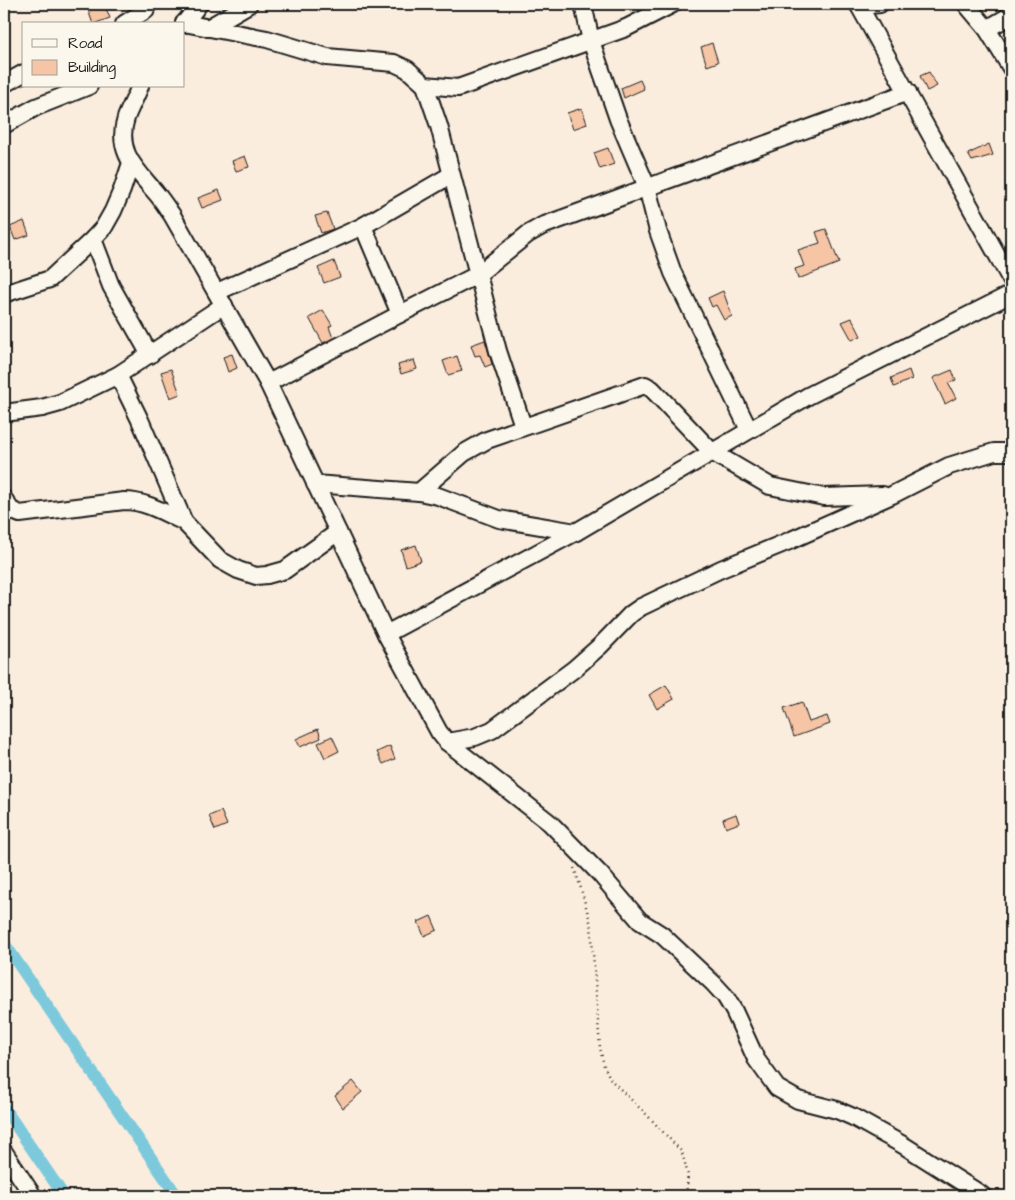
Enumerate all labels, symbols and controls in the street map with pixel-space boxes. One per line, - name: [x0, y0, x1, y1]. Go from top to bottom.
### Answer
- legend: [22, 22, 185, 88]
- text: Road: [68, 33, 103, 54]
- text: Building: [68, 57, 116, 79]

